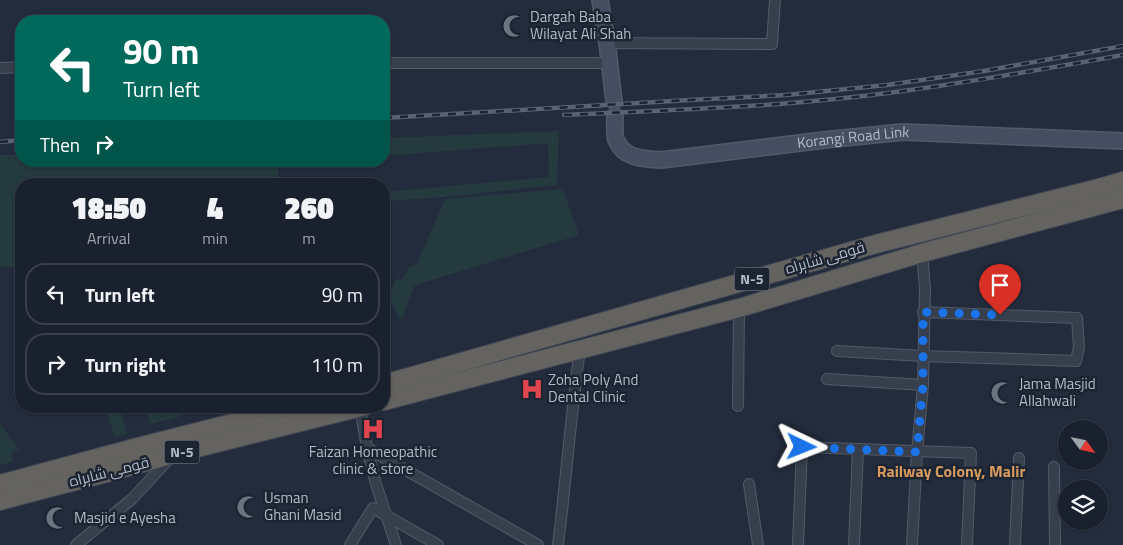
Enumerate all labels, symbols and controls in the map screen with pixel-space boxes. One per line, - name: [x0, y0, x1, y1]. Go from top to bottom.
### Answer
- place label: Dargah Baba Wilayat Ali Shah: [530, 5, 631, 45]
- mosque icon: Dargah Baba Wilayat Ali Shah: [501, 13, 527, 39]
- text: 90 m: [123, 24, 199, 78]
- icon: left: [40, 35, 105, 100]
- text: Turn left: [123, 72, 200, 106]
- street label: Korangi Road Link: [796, 120, 910, 154]
- text: Then: [40, 130, 80, 159]
- icon: right: [90, 130, 118, 158]
- text: 18:50: [71, 185, 146, 231]
- text: 4: [207, 185, 223, 231]
- text: 260: [284, 185, 334, 231]
- text: Arrival: [87, 226, 130, 250]
- text: min: [202, 226, 228, 250]
- text: m: [302, 226, 316, 250]
- street label: قومی شاہراہ: [782, 235, 867, 280]
- pin: [979, 264, 1021, 315]
- road number: N-5: [734, 268, 770, 290]
- icon: arrive: [986, 271, 1014, 299]
- icon: left: [42, 280, 70, 308]
- text: Turn left: [85, 280, 155, 309]
- text: 90 m: [322, 280, 363, 309]
- icon: right: [42, 350, 70, 378]
- text: Turn right: [85, 350, 166, 379]
- text: 110 m: [311, 350, 363, 379]
- place label: Zoha Poly And Dental Clinic: [548, 368, 638, 408]
- place label: Jama Masjid Allahwali: [1019, 372, 1096, 412]
- hospital icon: Zoha Poly And Dental Clinic: [519, 376, 545, 402]
- mosque icon: Jama Masjid Allahwali: [989, 380, 1015, 406]
- hospital icon: Faizan Homeopathic clinic & store: [360, 416, 386, 442]
- position arrow: [775, 420, 827, 472]
- north arrow: [1058, 420, 1108, 470]
- map controls: [1058, 420, 1108, 530]
- place label: Faizan Homeopathic clinic & store: [309, 440, 437, 480]
- road number: N-5: [164, 441, 200, 464]
- street label: قومی شاہراہ: [66, 450, 151, 493]
- district label: Railway Colony, Malir: [877, 459, 1025, 483]
- button: layers: [1058, 480, 1108, 530]
- place label: Usman Ghani Masid: [264, 486, 342, 526]
- mosque icon: Usman Ghani Masid: [235, 494, 261, 520]
- mosque icon: Masjid e Ayesha: [44, 505, 70, 531]
- place label: Masjid e Ayesha: [74, 506, 176, 529]

